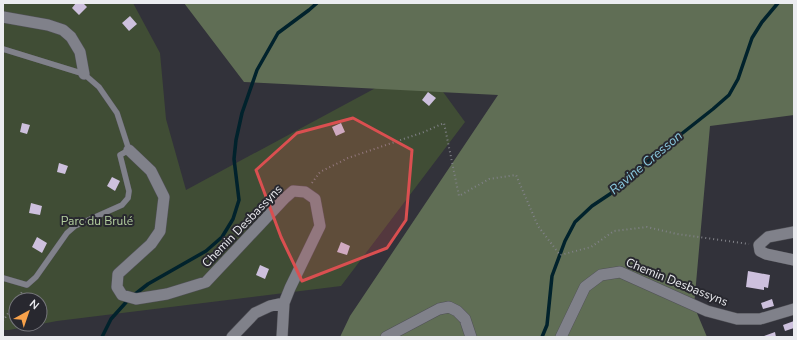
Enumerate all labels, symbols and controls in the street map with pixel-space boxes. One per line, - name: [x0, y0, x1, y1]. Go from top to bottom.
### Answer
- water label: Ravine Cresson: [606, 127, 686, 199]
- street label: Chemin Desbassyns: [198, 181, 286, 271]
- park label: Parc du Brulé: [61, 213, 133, 229]
- street label: Chemin Desbassyns: [624, 254, 731, 310]
- north arrow: [8, 292, 48, 332]
- text: N: [26, 296, 42, 313]

